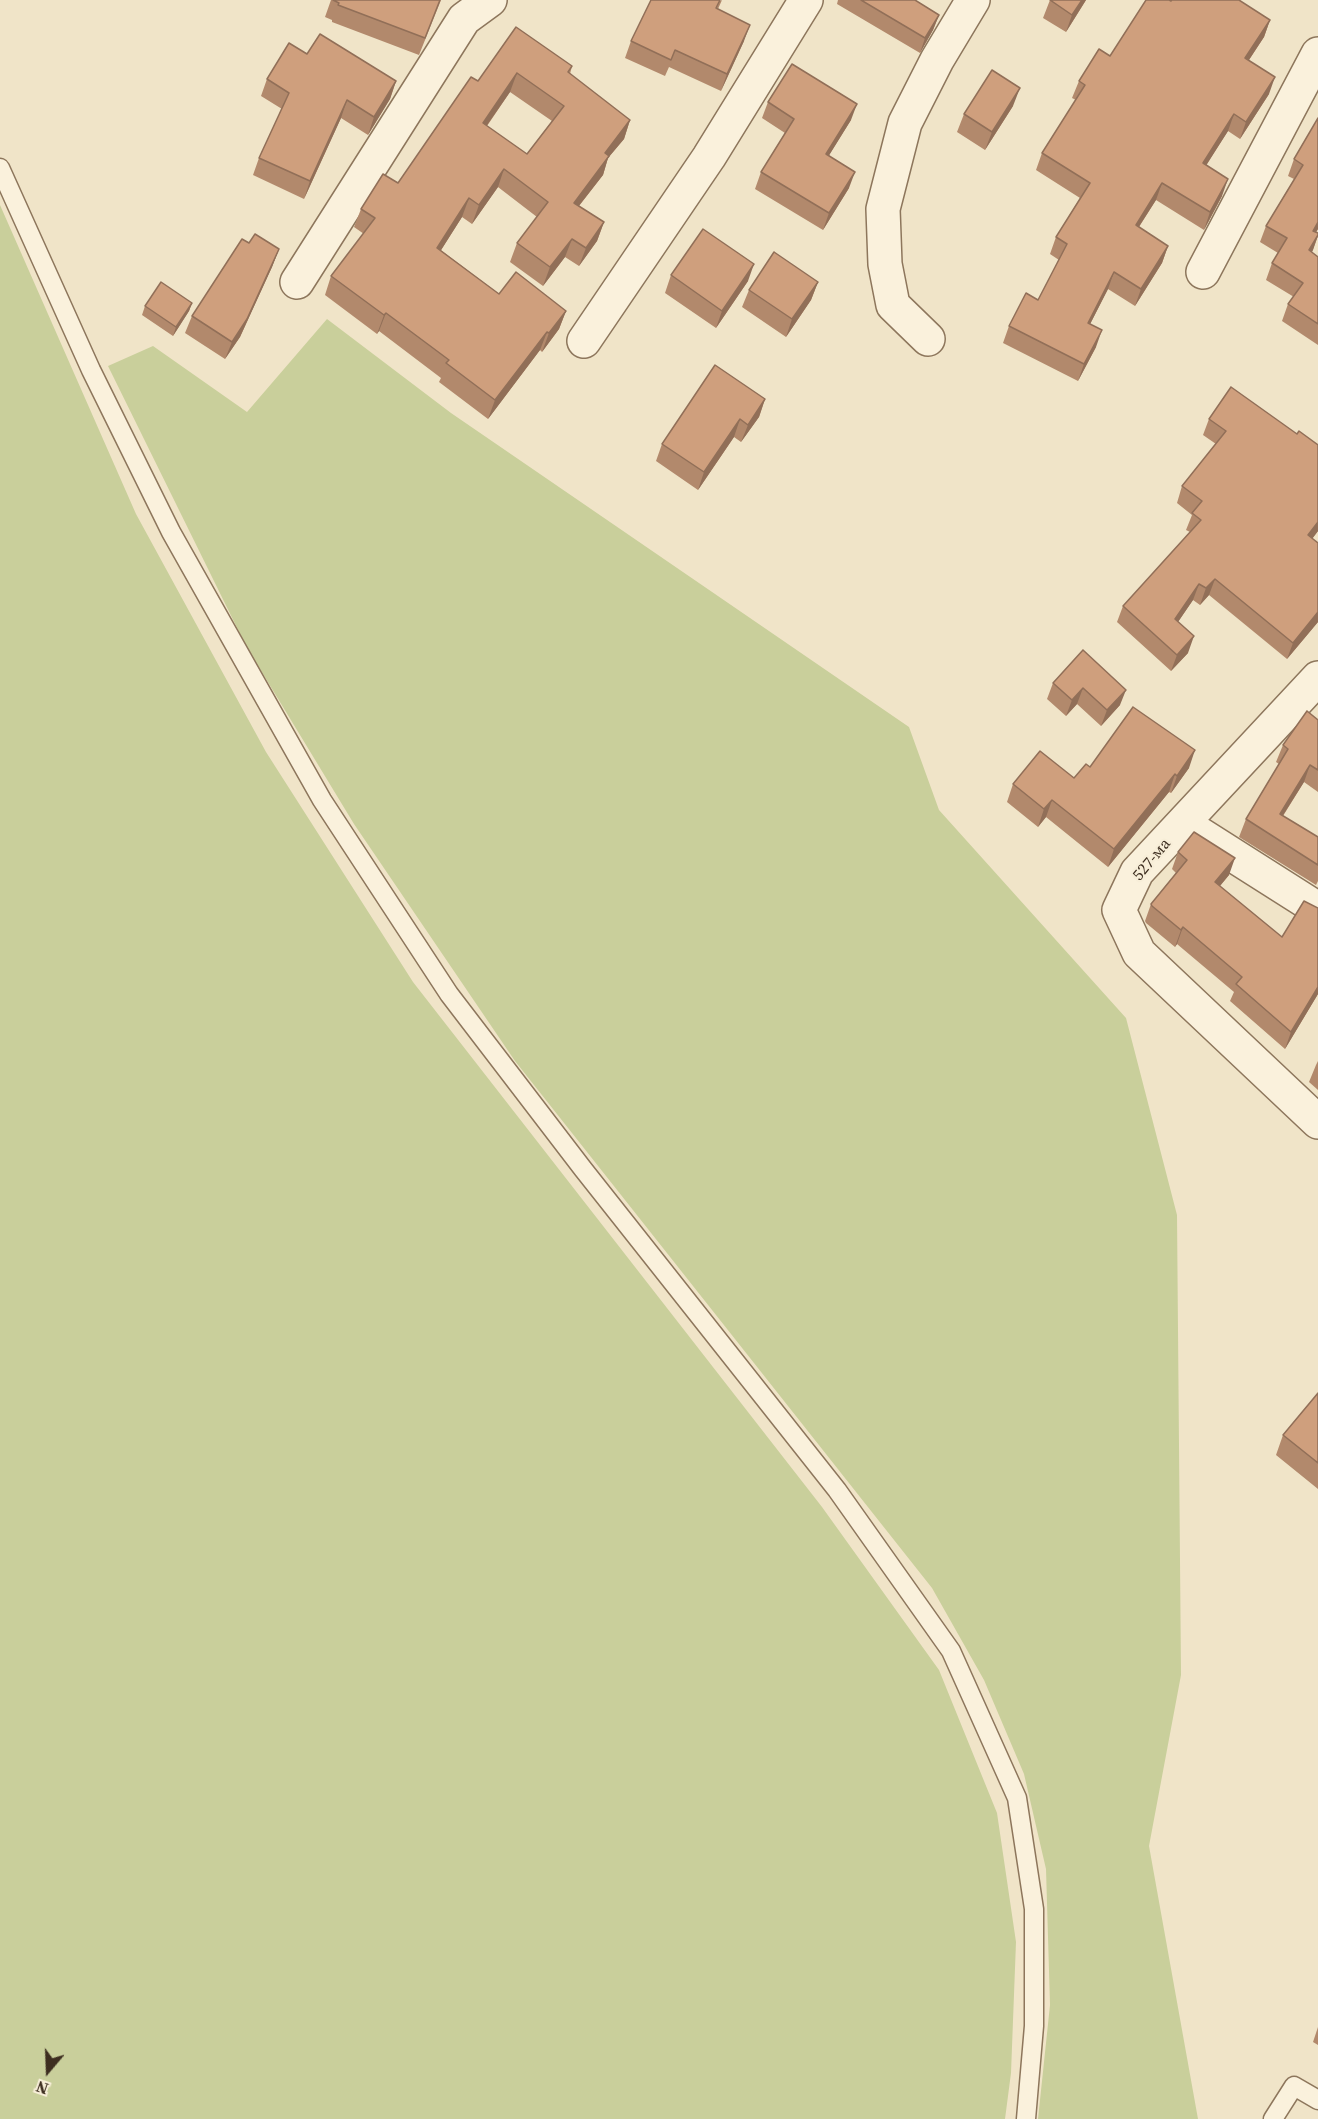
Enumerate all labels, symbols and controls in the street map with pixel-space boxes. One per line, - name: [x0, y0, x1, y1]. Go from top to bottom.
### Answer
- street label: 527-ма: [1129, 835, 1175, 885]
- north arrow: [18, 2041, 78, 2101]
- text: N: [33, 2076, 51, 2100]

